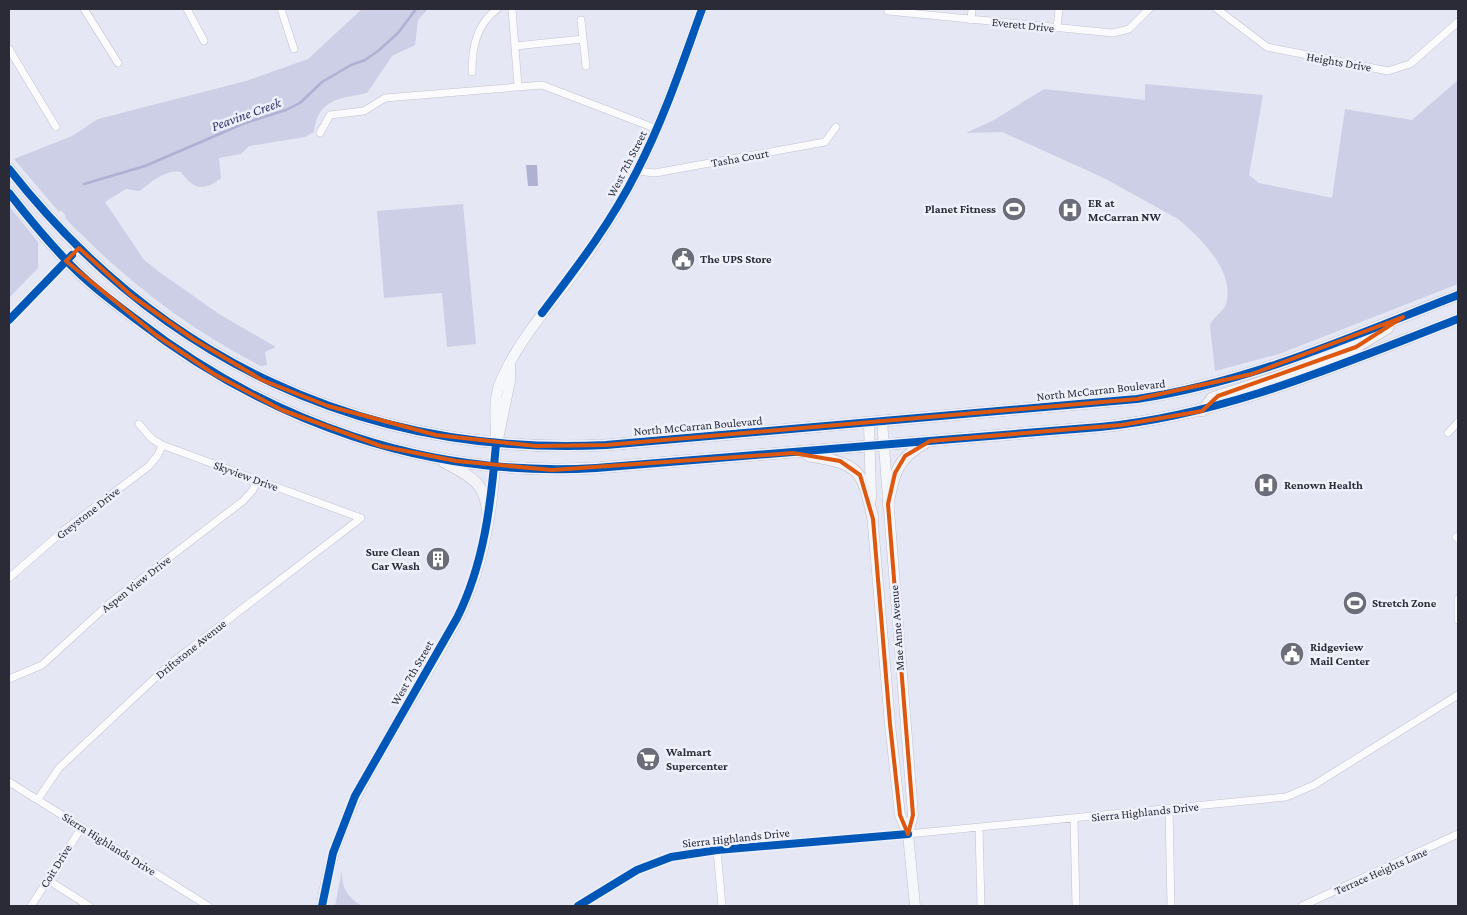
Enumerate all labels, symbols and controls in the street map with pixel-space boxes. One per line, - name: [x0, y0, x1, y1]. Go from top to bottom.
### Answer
- street label: Everett Drive: [991, 15, 1055, 35]
- street label: Heights Drive: [1306, 49, 1372, 75]
- water label: Peavine Creek: [209, 94, 284, 134]
- street label: West 7th Street: [604, 127, 650, 200]
- street label: Tasha Court: [710, 146, 771, 170]
- sports icon: Planet Fitness: [1001, 196, 1027, 222]
- place label: ER at McCarran NW: [1088, 196, 1162, 224]
- hospital icon: ER at McCarran NW: [1057, 197, 1083, 223]
- place label: Planet Fitness: [925, 202, 996, 216]
- public building icon: The UPS Store: [670, 246, 696, 272]
- place label: The UPS Store: [700, 252, 772, 266]
- street label: North McCarran Boulevard: [1036, 376, 1167, 404]
- street label: North McCarran Boulevard: [633, 413, 764, 439]
- street label: Skyview Drive: [212, 458, 280, 494]
- hospital icon: Renown Health: [1253, 472, 1279, 498]
- place label: Renown Health: [1284, 478, 1363, 492]
- street label: Greystone Drive: [53, 484, 123, 542]
- place label: Sure Clean Car Wash: [366, 545, 420, 573]
- building icon: Sure Clean Car Wash: [425, 546, 451, 572]
- street label: Aspen View Drive: [99, 553, 173, 615]
- street label: Mae Anne Avenue: [887, 585, 907, 671]
- sports icon: Stretch Zone: [1342, 590, 1368, 616]
- place label: Stretch Zone: [1372, 596, 1437, 610]
- street label: Driftstone Avenue: [153, 616, 229, 682]
- street label: West 7th Street: [388, 637, 437, 708]
- place label: Ridgeview Mail Center: [1310, 640, 1370, 668]
- public building icon: Ridgeview Mail Center: [1279, 641, 1305, 667]
- place label: Walmart Supercenter: [665, 745, 728, 773]
- supermarket icon: Walmart Supercenter: [635, 746, 661, 772]
- street label: Sierra Highlands Drive: [1091, 799, 1199, 825]
- street label: Sierra Highlands Drive: [60, 809, 158, 879]
- street label: Sierra Highlands Drive: [682, 825, 790, 851]
- street label: Coit Drive: [37, 842, 75, 890]
- street label: Terrace Heights Lane: [1332, 844, 1430, 898]

